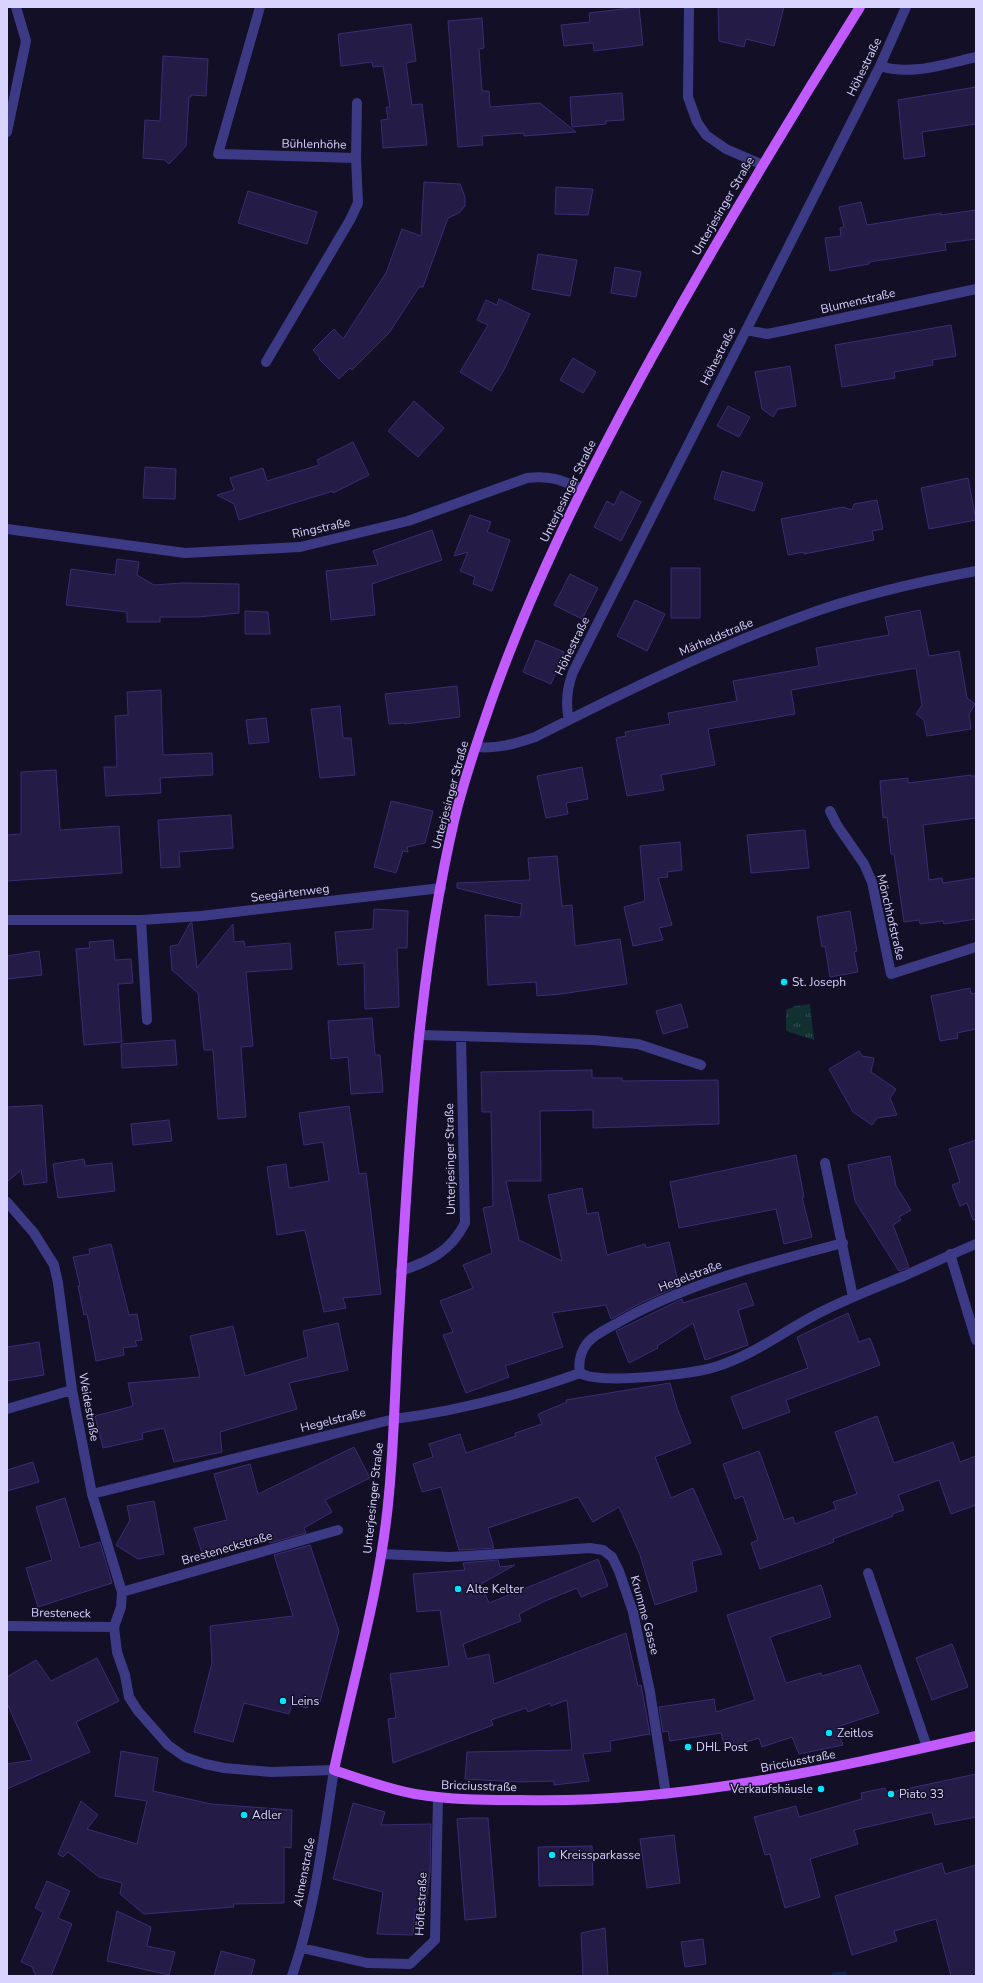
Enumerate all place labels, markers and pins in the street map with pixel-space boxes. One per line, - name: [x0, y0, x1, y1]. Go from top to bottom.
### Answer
- place label: St. Joseph: [792, 974, 846, 990]
- marker: St. Joseph: [779, 977, 789, 987]
- place label: Alte Kelter: [466, 1581, 525, 1597]
- marker: Alte Kelter: [453, 1584, 463, 1594]
- place label: Leins: [291, 1693, 319, 1709]
- marker: Leins: [278, 1696, 288, 1706]
- place label: Zeitlos: [837, 1725, 873, 1741]
- marker: Zeitlos: [824, 1728, 834, 1738]
- place label: DHL Post: [696, 1739, 748, 1755]
- marker: DHL Post: [683, 1742, 693, 1752]
- place label: Verkaufshäusle: [729, 1781, 813, 1797]
- marker: Verkaufshäusle: [816, 1784, 826, 1794]
- place label: Piato 33: [899, 1786, 944, 1802]
- marker: Piato 33: [886, 1789, 896, 1799]
- place label: Adler: [252, 1807, 283, 1823]
- marker: Adler: [239, 1810, 249, 1820]
- place label: Kreissparkasse: [560, 1847, 640, 1863]
- marker: Kreissparkasse: [547, 1850, 557, 1860]

